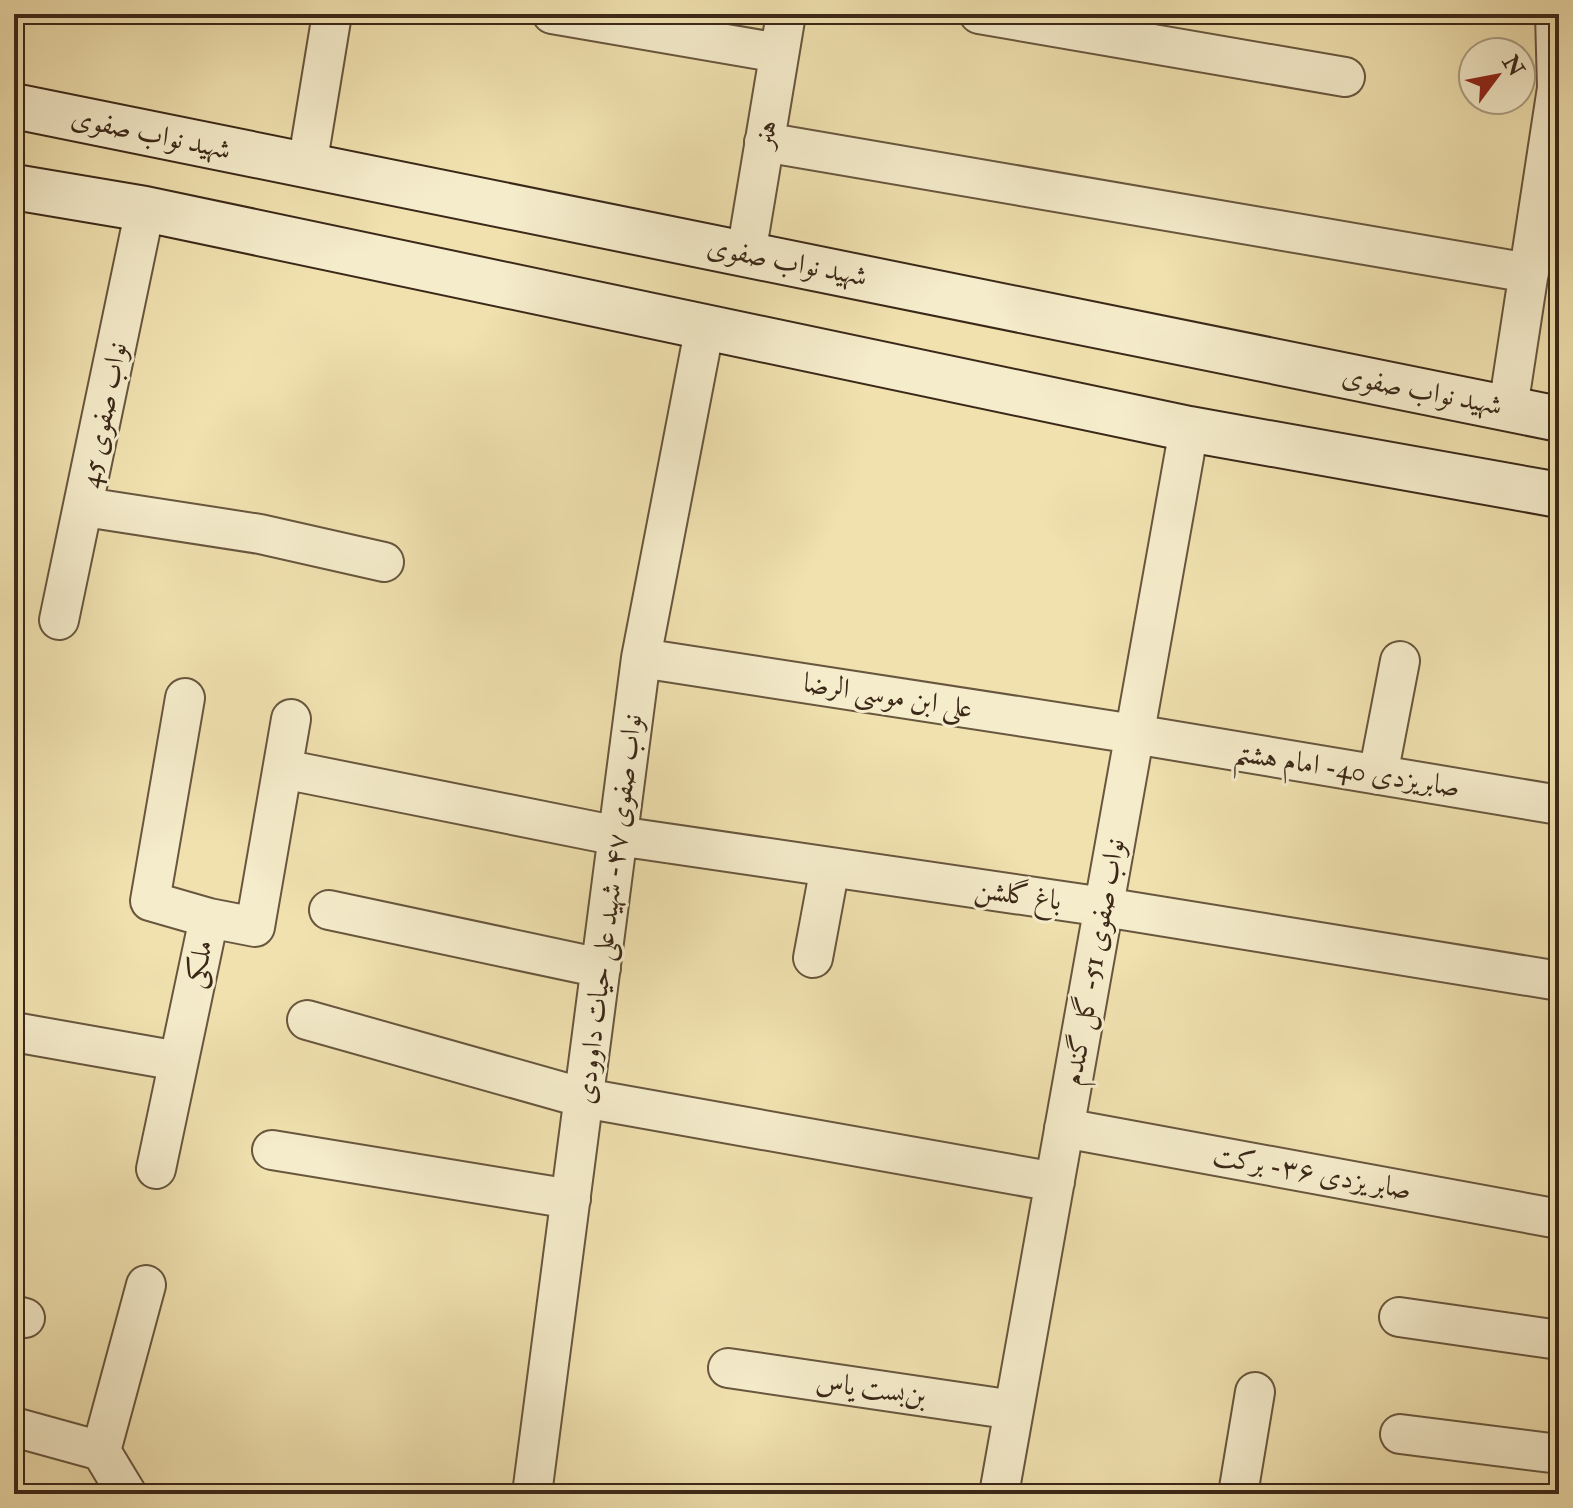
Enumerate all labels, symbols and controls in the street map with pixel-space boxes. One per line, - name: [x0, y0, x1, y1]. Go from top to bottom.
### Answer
- north arrow: [1457, 36, 1537, 116]
- text: N: [1495, 49, 1530, 82]
- street label: شهید نواب صفوی: [68, 100, 234, 168]
- street label: هنر: [746, 117, 786, 154]
- street label: شهید نواب صفوی: [704, 229, 870, 295]
- street label: نواب صفوی 45: [73, 339, 135, 491]
- street label: شهید نواب صفوی: [1339, 358, 1505, 424]
- street label: علی ابن موسی الرضا: [800, 665, 975, 729]
- street label: نواب صفوی ۴۷- شهید علی حیات داوودی: [568, 712, 652, 1106]
- street label: صابریزدی 40- امام هشتم: [1230, 735, 1462, 814]
- street label: نواب صفوی 51- گل گندم: [1055, 836, 1139, 1089]
- street label: باغ گلشن: [971, 872, 1064, 923]
- street label: ملکی: [177, 937, 221, 991]
- street label: صابر یزدی ۳۶- برکت: [1210, 1138, 1414, 1208]
- street label: بن‌بست یاس: [814, 1364, 928, 1414]

